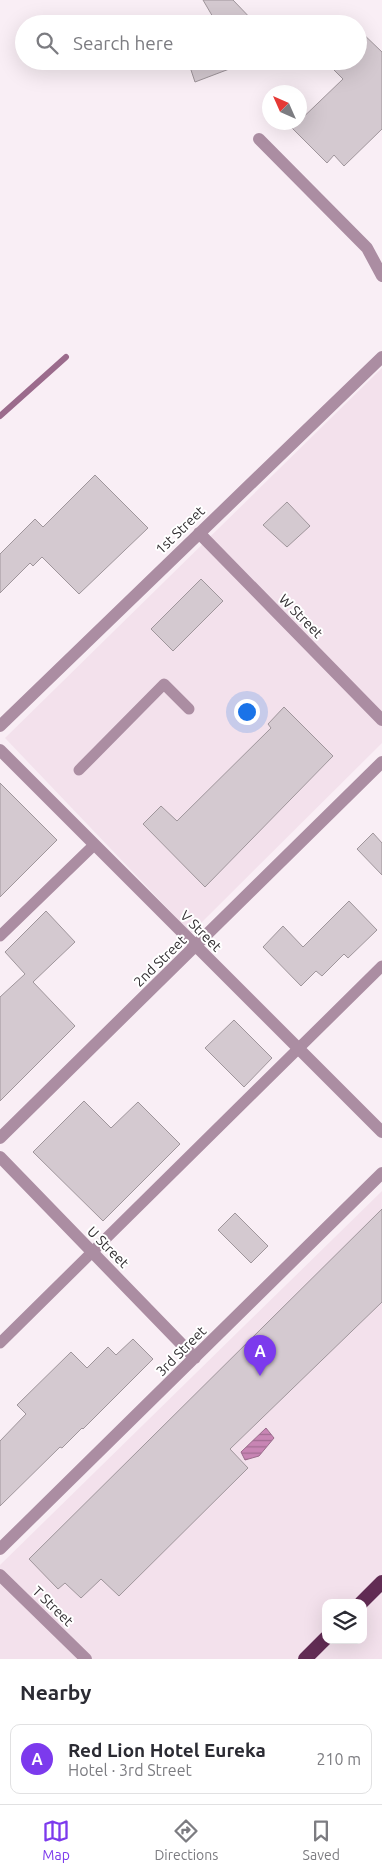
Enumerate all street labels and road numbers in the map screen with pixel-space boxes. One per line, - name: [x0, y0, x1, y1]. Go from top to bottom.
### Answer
- street label: 1st Street: [152, 502, 208, 557]
- street label: W Street: [276, 591, 327, 642]
- street label: V Street: [177, 907, 225, 955]
- street label: 2nd Street: [131, 932, 190, 990]
- street label: U Street: [84, 1223, 132, 1271]
- street label: 3rd Street: [153, 1322, 210, 1379]
- street label: T Street: [29, 1583, 77, 1629]

